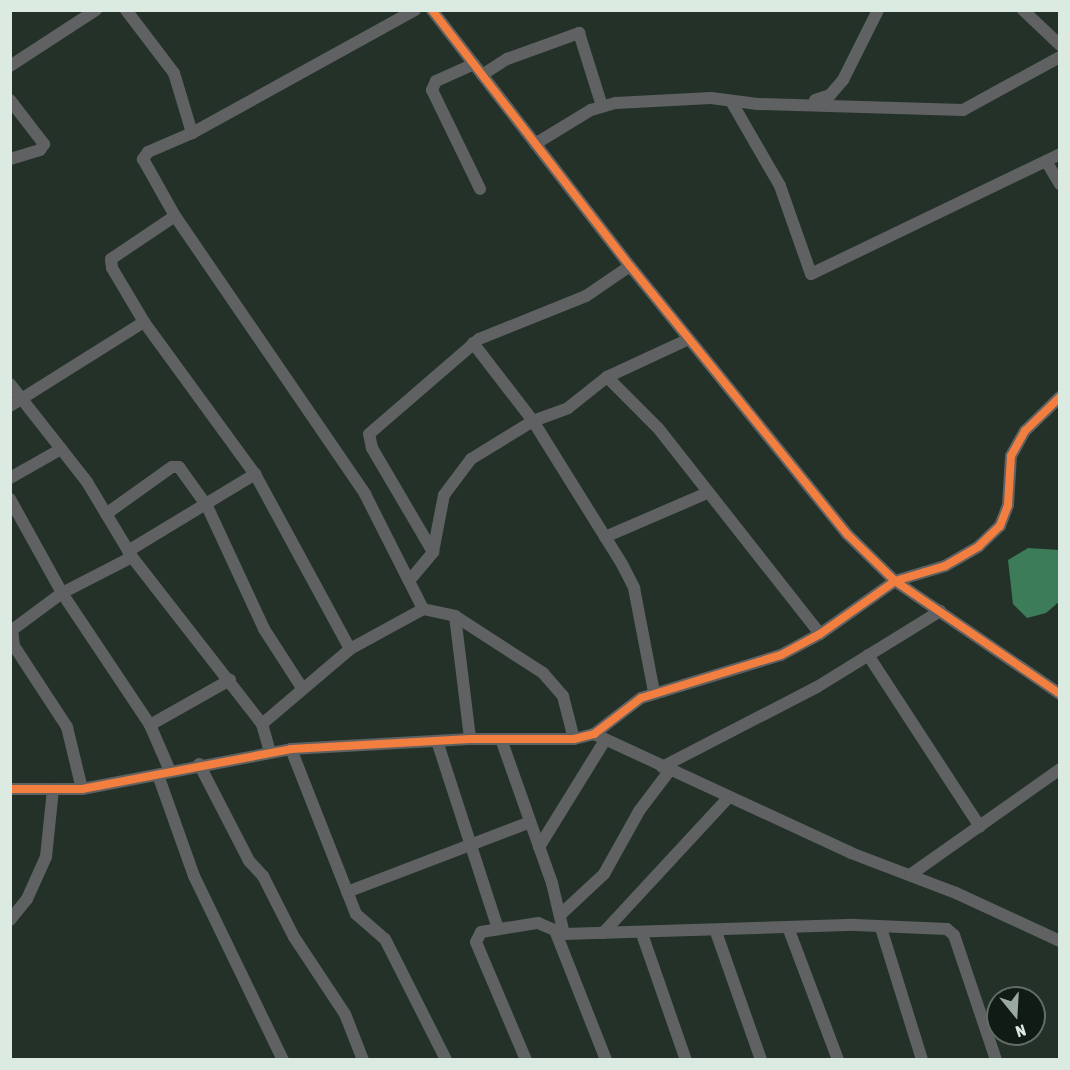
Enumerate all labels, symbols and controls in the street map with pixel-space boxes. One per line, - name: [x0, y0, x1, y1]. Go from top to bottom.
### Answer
- north arrow: [986, 986, 1046, 1046]
- text: N: [1014, 1021, 1028, 1041]

